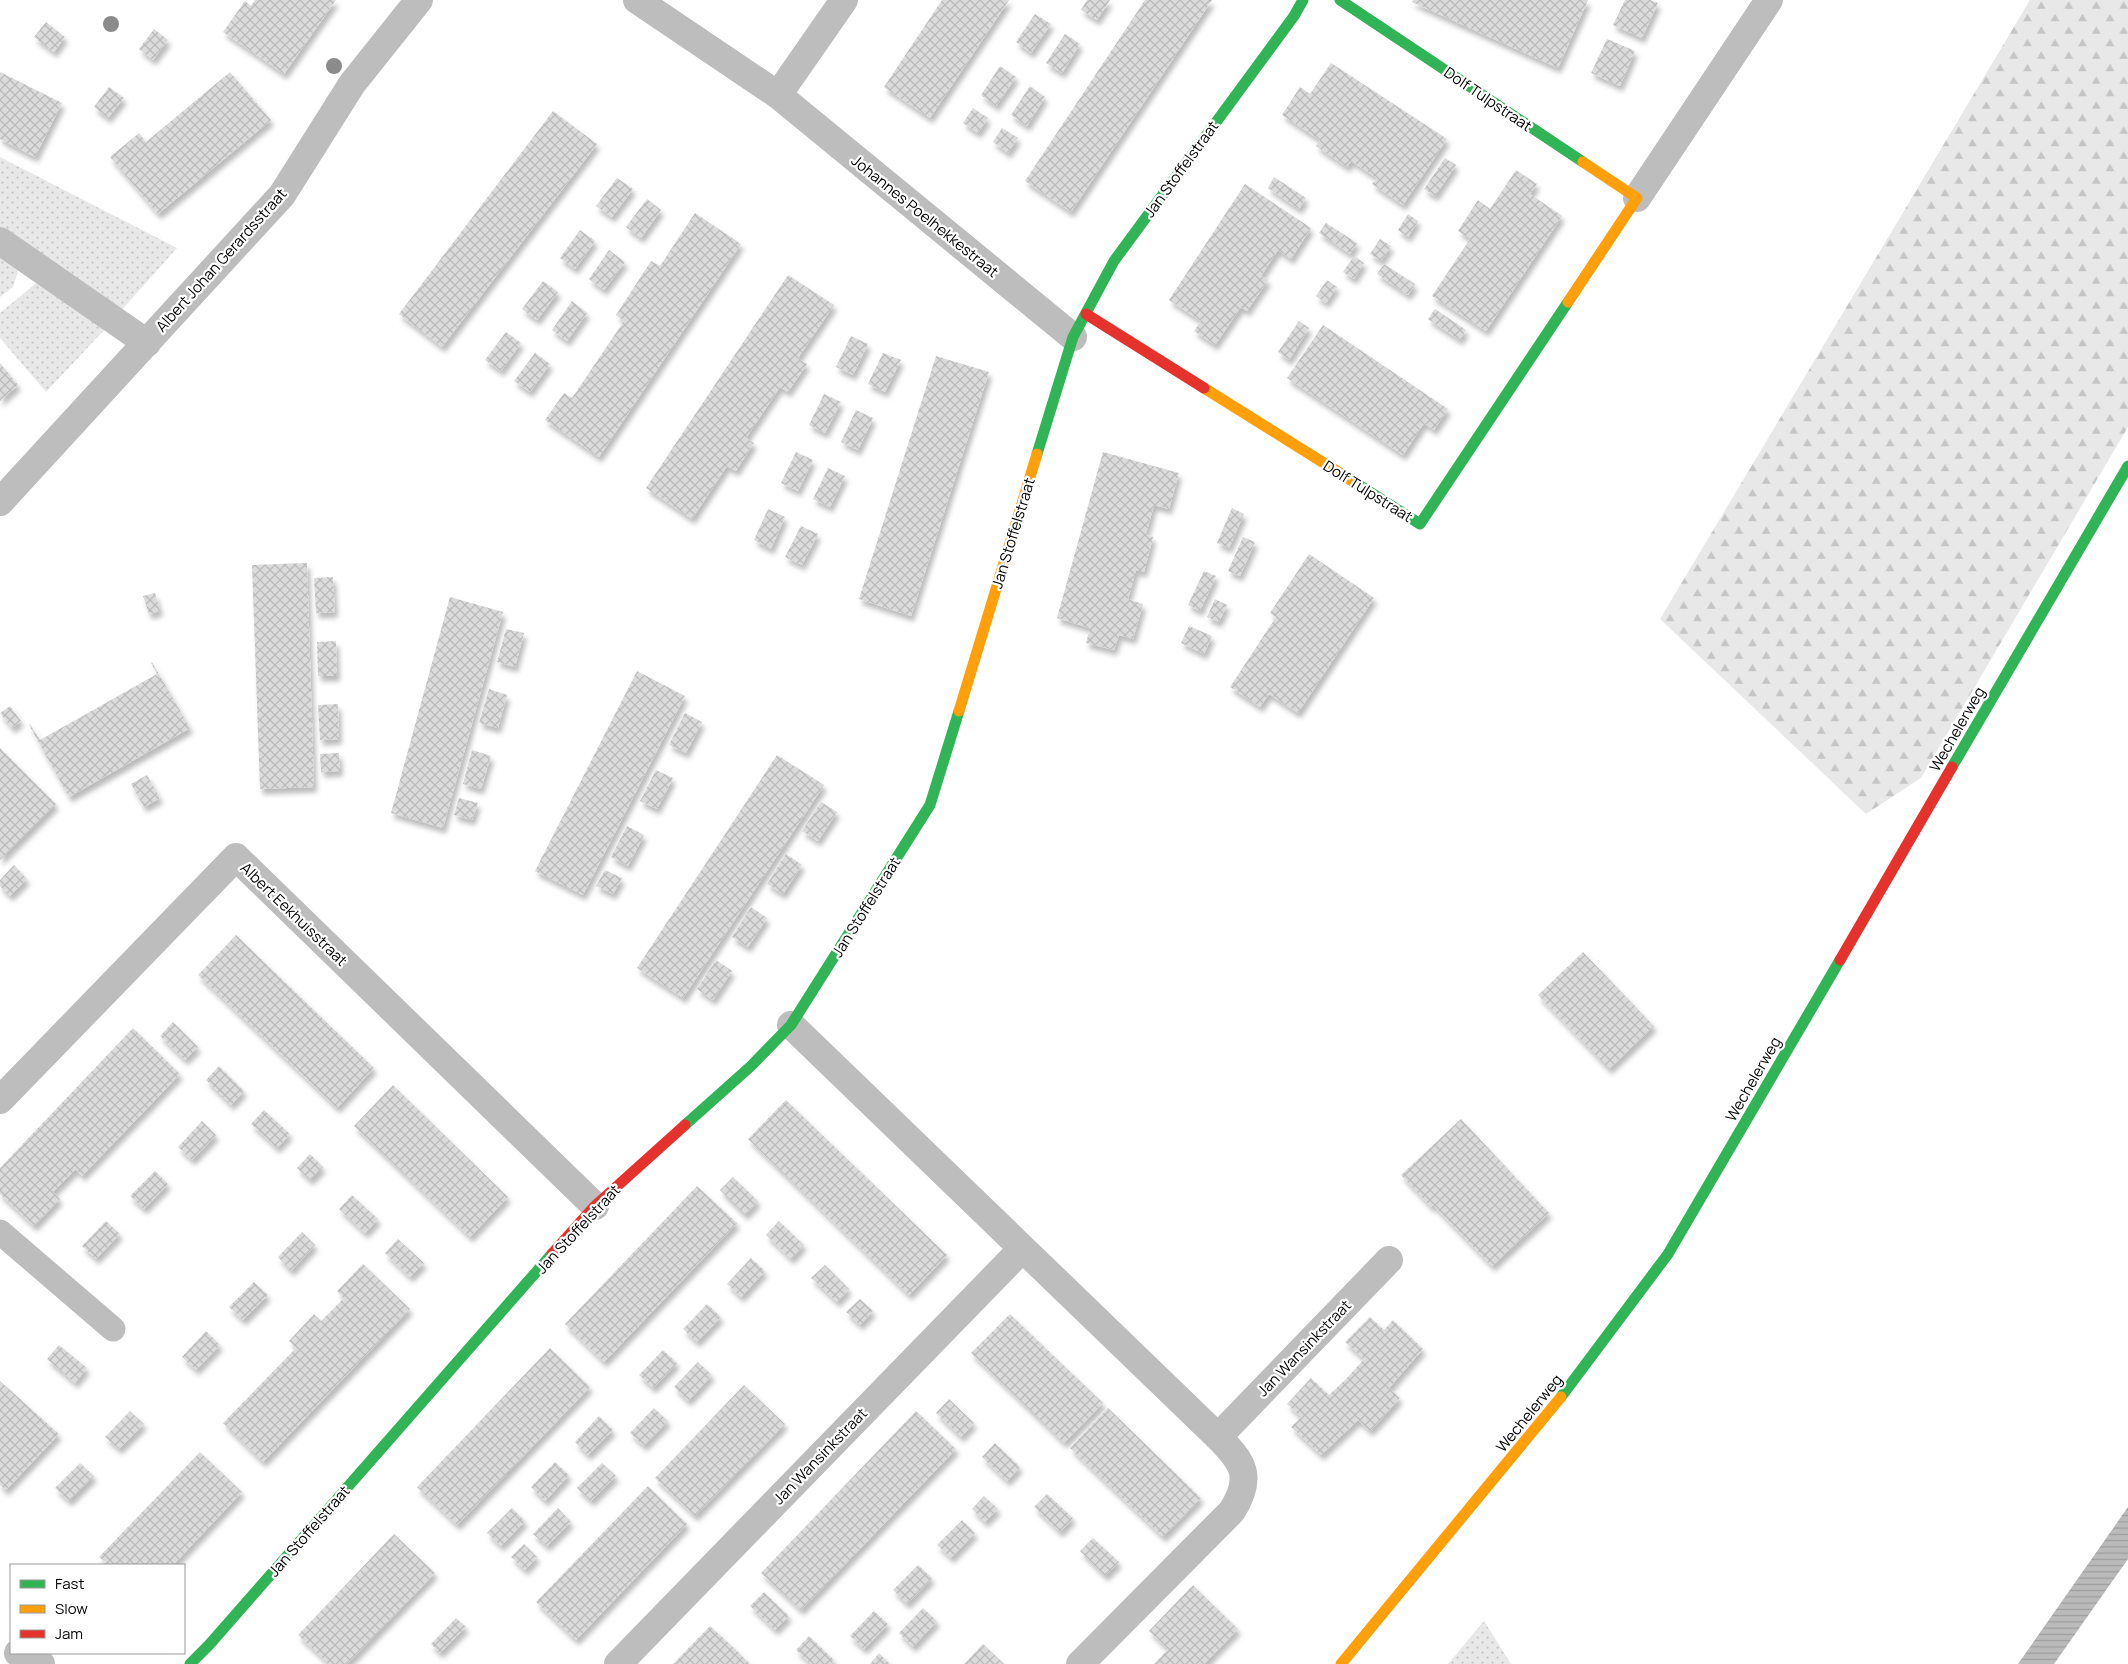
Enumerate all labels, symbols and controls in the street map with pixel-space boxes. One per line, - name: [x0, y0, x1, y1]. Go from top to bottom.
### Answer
- street label: Dolf Tulpstraat: [1440, 62, 1536, 136]
- street label: Jan Stoffelstraat: [1139, 116, 1223, 222]
- street label: Johannes Poelhekkestraat: [847, 150, 1003, 282]
- street label: Albert Johan Gerardsstraat: [151, 184, 291, 336]
- street label: Dolf Tulpstraat: [1319, 455, 1417, 527]
- street label: Jan Stoffelstraat: [986, 475, 1040, 591]
- street label: Wechelerweg: [1924, 683, 1990, 775]
- street label: Jan Stoffelstraat: [827, 853, 905, 961]
- street label: Albert Eekhuisstraat: [236, 858, 352, 970]
- street label: Wechelerweg: [1720, 1033, 1786, 1125]
- street label: Jan Stoffelstraat: [531, 1180, 625, 1278]
- street label: Jan Wansinkstraat: [1252, 1295, 1356, 1401]
- street label: Wechelerweg: [1491, 1370, 1567, 1456]
- street label: Jan Wansinkstraat: [768, 1403, 872, 1509]
- street label: Jan Stoffelstraat: [263, 1481, 355, 1581]
- legend: [10, 1564, 185, 1654]
- text: Fast: [55, 1573, 84, 1594]
- text: Slow: [55, 1598, 88, 1619]
- text: Jam: [55, 1623, 83, 1644]

